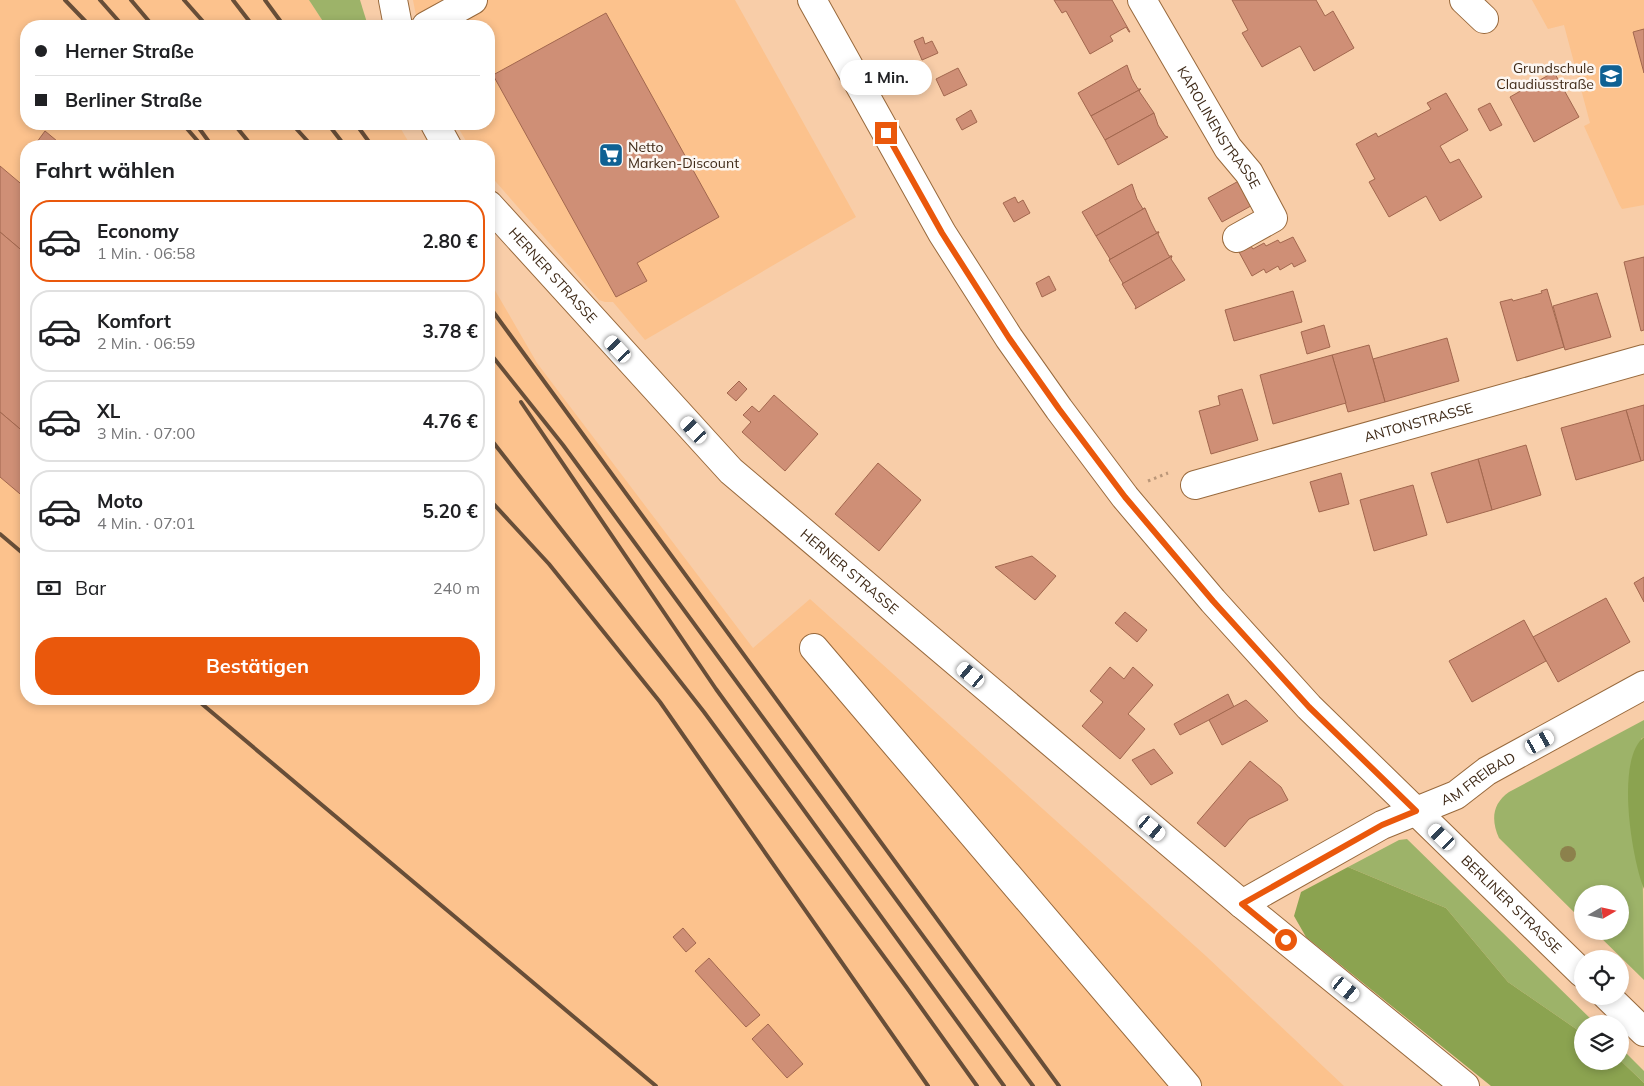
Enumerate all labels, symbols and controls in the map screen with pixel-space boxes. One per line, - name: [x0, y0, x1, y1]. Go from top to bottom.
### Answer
- text: Herner Straße: [65, 39, 194, 63]
- place label: Grundschule Claudiusstraße: [1496, 59, 1594, 93]
- callout: 1 Min.: [840, 61, 932, 96]
- street label: KAROLINENSTRASSE: [1173, 63, 1265, 192]
- school or university icon: Grundschule Claudiusstraße: [1598, 63, 1624, 89]
- text: 1 Min.: [863, 67, 909, 87]
- text: Berliner Straße: [65, 88, 202, 112]
- route end: [875, 122, 897, 144]
- place label: Netto Marken-Discount: [628, 138, 739, 172]
- supermarket icon: Netto Marken-Discount: [598, 142, 624, 168]
- text: Fahrt wählen: [35, 156, 175, 184]
- icon: car: [37, 219, 82, 264]
- text: Economy: [97, 219, 179, 243]
- street label: HERNER STRASSE: [505, 224, 601, 327]
- text: 2.80 €: [422, 229, 478, 253]
- text: 1 Min. · 06:58: [97, 243, 195, 263]
- icon: car: [37, 309, 82, 354]
- text: Komfort: [97, 309, 171, 333]
- text: 3.78 €: [422, 319, 478, 343]
- text: 2 Min. · 06:59: [97, 333, 195, 353]
- car: [602, 333, 633, 365]
- street label: ANTONSTRASSE: [1362, 398, 1475, 446]
- icon: car: [37, 399, 82, 444]
- text: XL: [97, 399, 120, 423]
- text: 4.76 €: [422, 409, 478, 433]
- car: [678, 414, 709, 446]
- text: 3 Min. · 07:00: [97, 423, 195, 443]
- icon: car: [37, 489, 82, 534]
- text: Moto: [97, 489, 143, 513]
- text: 5.20 €: [422, 499, 478, 523]
- text: 4 Min. · 07:01: [97, 513, 195, 533]
- street label: HERNER STRASSE: [797, 525, 902, 618]
- icon: cash: [35, 574, 63, 602]
- text: Bar: [75, 576, 106, 600]
- text: 240 m: [433, 578, 480, 598]
- button: Bestätigen: [35, 637, 480, 695]
- car: [954, 660, 987, 690]
- car: [1523, 728, 1556, 756]
- street label: AM FREIBAD: [1438, 748, 1519, 809]
- car: [1135, 813, 1168, 843]
- car: [1426, 821, 1458, 853]
- street label: BERLINER STRASSE: [1457, 851, 1565, 957]
- north arrow: [1574, 885, 1629, 940]
- map controls: [1574, 885, 1629, 1070]
- route start: [1275, 929, 1297, 951]
- button: locate: [1574, 950, 1629, 1005]
- car: [1329, 974, 1362, 1004]
- button: layers: [1574, 1015, 1629, 1070]

